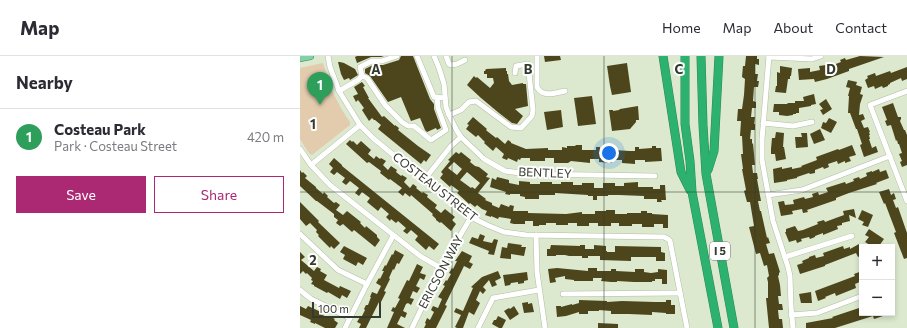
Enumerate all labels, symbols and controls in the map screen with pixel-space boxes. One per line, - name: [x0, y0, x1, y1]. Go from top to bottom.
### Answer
- text: Map: [20, 16, 59, 39]
- text: Home: [662, 19, 701, 36]
- text: Map: [723, 19, 751, 36]
- text: About: [773, 19, 813, 36]
- text: Contact: [835, 19, 887, 36]
- text: A: [371, 61, 381, 77]
- text: B: [524, 61, 533, 77]
- text: C: [675, 61, 684, 77]
- text: D: [826, 61, 836, 77]
- text: Nearby: [16, 72, 73, 93]
- pin: 1: [307, 72, 333, 105]
- text: 1: [310, 116, 316, 132]
- text: Costeau Park: [54, 120, 146, 138]
- text: 1: [26, 129, 32, 145]
- text: 420 m: [247, 129, 284, 145]
- text: Park · Costeau Street: [54, 138, 177, 154]
- your location: [599, 143, 619, 163]
- street label: COSTEAU STREET: [391, 149, 481, 224]
- street label: BENTLEY: [518, 164, 572, 180]
- button: Save: [16, 176, 146, 213]
- button: Share: [154, 176, 284, 213]
- street label: ERICSON WAY: [415, 232, 465, 311]
- road number: I 5: [710, 242, 730, 260]
- map controls: [859, 244, 895, 316]
- button: +: [859, 244, 895, 280]
- text: 2: [309, 252, 317, 268]
- button: −: [859, 280, 895, 316]
- scale bar: [312, 300, 381, 319]
- text: 100 m: [318, 302, 349, 315]

